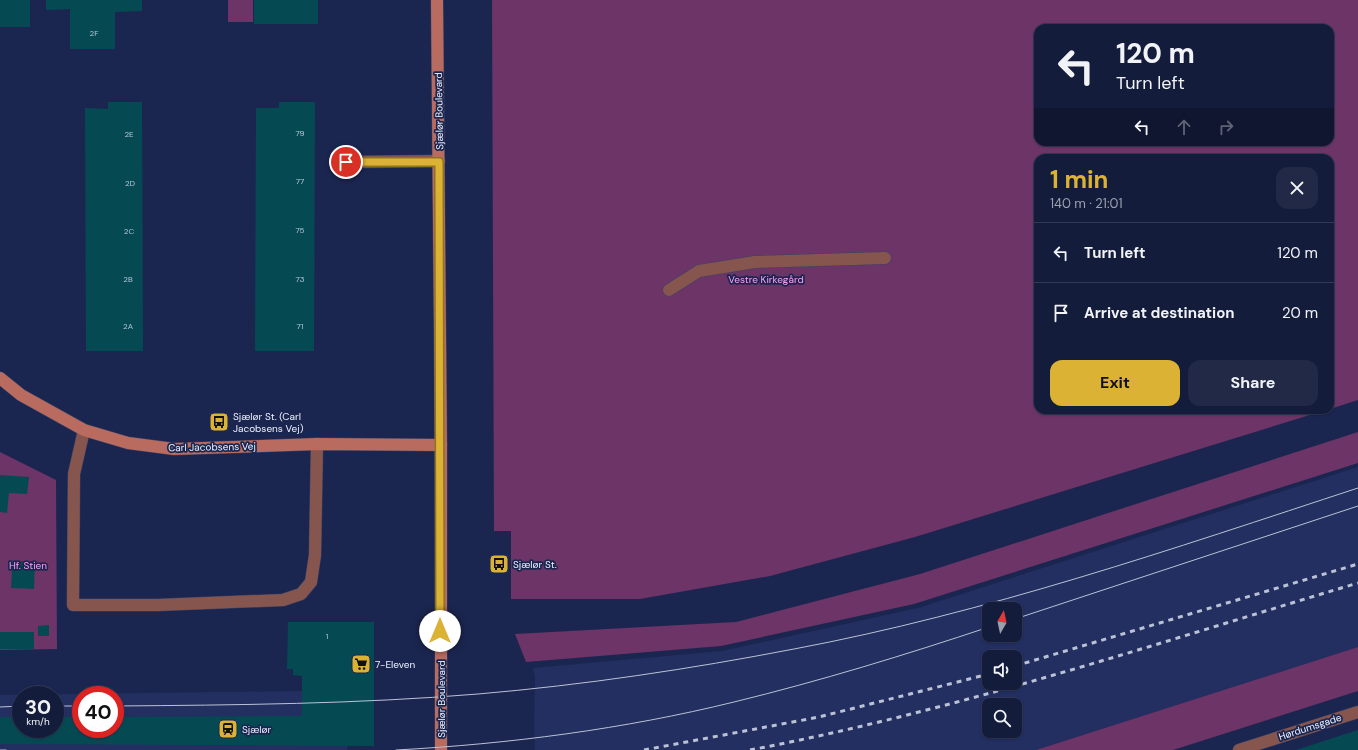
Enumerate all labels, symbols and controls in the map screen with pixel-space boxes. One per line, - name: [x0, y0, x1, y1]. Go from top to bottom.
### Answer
- house number: 2F: [90, 28, 99, 38]
- text: 120 m: [1116, 35, 1195, 72]
- icon: left: [1050, 40, 1102, 92]
- text: Turn left: [1116, 71, 1185, 95]
- street label: Sjælør Boulevard: [432, 72, 446, 150]
- icon: left: [1131, 116, 1153, 138]
- icon: ahead: [1173, 116, 1195, 138]
- icon: right: [1215, 116, 1237, 138]
- house number: 79: [295, 128, 305, 138]
- house number: 2E: [124, 129, 134, 139]
- pin: [329, 145, 363, 179]
- icon: arrive: [335, 151, 357, 173]
- text: 1 min: [1050, 164, 1108, 195]
- button: close: [1276, 167, 1318, 209]
- house number: 77: [296, 176, 304, 186]
- house number: 2D: [125, 178, 136, 188]
- text: 140 m · 21:01: [1050, 195, 1123, 212]
- house number: 75: [296, 225, 305, 235]
- house number: 2C: [124, 226, 134, 236]
- icon: left: [1050, 242, 1072, 264]
- text: Turn left: [1084, 243, 1145, 263]
- text: 120 m: [1277, 243, 1318, 263]
- park label: Vestre Kirkegård: [728, 273, 804, 286]
- house number: 2B: [123, 274, 133, 284]
- house number: 73: [296, 274, 305, 284]
- icon: arrive: [1050, 302, 1072, 324]
- text: Arrive at destination: [1084, 303, 1235, 323]
- text: 20 m: [1282, 303, 1318, 323]
- house number: 2A: [123, 321, 134, 331]
- house number: 71: [297, 321, 303, 331]
- button: Exit: [1050, 360, 1180, 406]
- button: Share: [1188, 360, 1318, 406]
- place label: Sjælør St. (Carl Jacobsens Vej): [233, 410, 304, 435]
- bus stop icon: Sjælør St. (Carl Jacobsens Vej): [208, 411, 230, 433]
- street label: Carl Jacobsens Vej: [168, 440, 256, 454]
- bus stop icon: Sjælør St.: [488, 553, 510, 575]
- place label: Sjælør St.: [513, 558, 557, 571]
- park label: Hf. Stien: [9, 559, 47, 572]
- north arrow: [982, 602, 1022, 642]
- map controls: [982, 602, 1022, 738]
- position arrow: [419, 610, 461, 652]
- house number: 1: [326, 631, 328, 641]
- button: sound: [982, 650, 1022, 690]
- supermarket icon: 7-Eleven: [350, 653, 372, 675]
- place label: 7-Eleven: [375, 658, 415, 671]
- street label: Sjælør Boulevard: [435, 660, 448, 738]
- speed limit sign: 40: [72, 686, 124, 738]
- text: 30: [25, 694, 51, 720]
- button: search: [982, 698, 1022, 738]
- street label: Hørdumsgade: [1277, 711, 1343, 743]
- text: km/h: [26, 715, 50, 728]
- station icon: Sjælør: [217, 718, 239, 740]
- place label: Sjælør: [242, 723, 272, 736]

